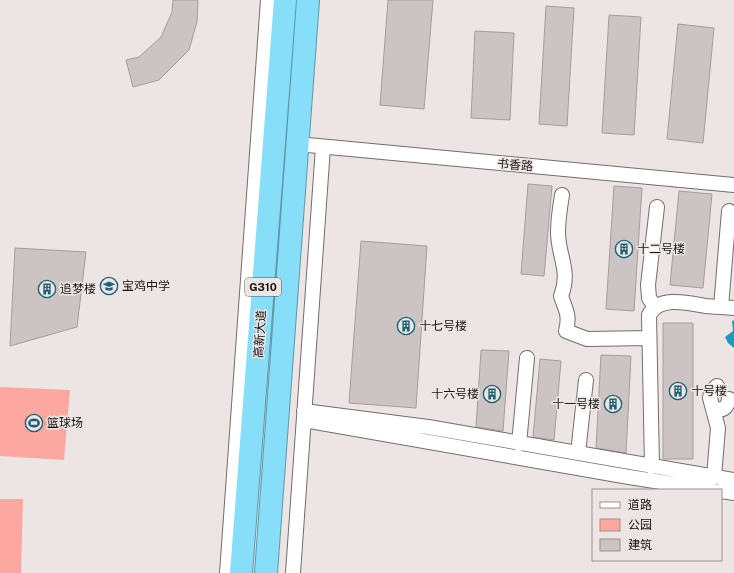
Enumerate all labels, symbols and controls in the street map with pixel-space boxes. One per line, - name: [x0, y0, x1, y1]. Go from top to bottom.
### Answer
- street label: 书香路: [496, 156, 534, 174]
- building icon: 十二号楼: [614, 239, 634, 259]
- place label: 十二号楼: [637, 242, 685, 256]
- school or university icon: 宝鸡中学: [99, 276, 119, 296]
- road number: G310: [245, 278, 281, 296]
- building icon: 追梦楼: [37, 279, 57, 299]
- place label: 宝鸡中学: [122, 279, 170, 293]
- place label: 追梦楼: [60, 282, 96, 296]
- street label: 高新大道: [251, 310, 269, 358]
- building icon: 十七号楼: [396, 316, 416, 336]
- place label: 十七号楼: [419, 319, 467, 333]
- building icon: 十号楼: [668, 381, 688, 401]
- building icon: 十六号楼: [482, 384, 502, 404]
- place label: 十号楼: [691, 384, 727, 398]
- place label: 十六号楼: [431, 387, 479, 401]
- building icon: 十一号楼: [603, 394, 623, 414]
- place label: 十一号楼: [552, 397, 600, 411]
- sports icon: 篮球场: [24, 413, 44, 433]
- place label: 篮球场: [47, 416, 83, 430]
- legend: [592, 489, 722, 561]
- text: 道路: [628, 498, 652, 512]
- text: 公园: [628, 518, 652, 532]
- text: 建筑: [628, 538, 652, 552]

